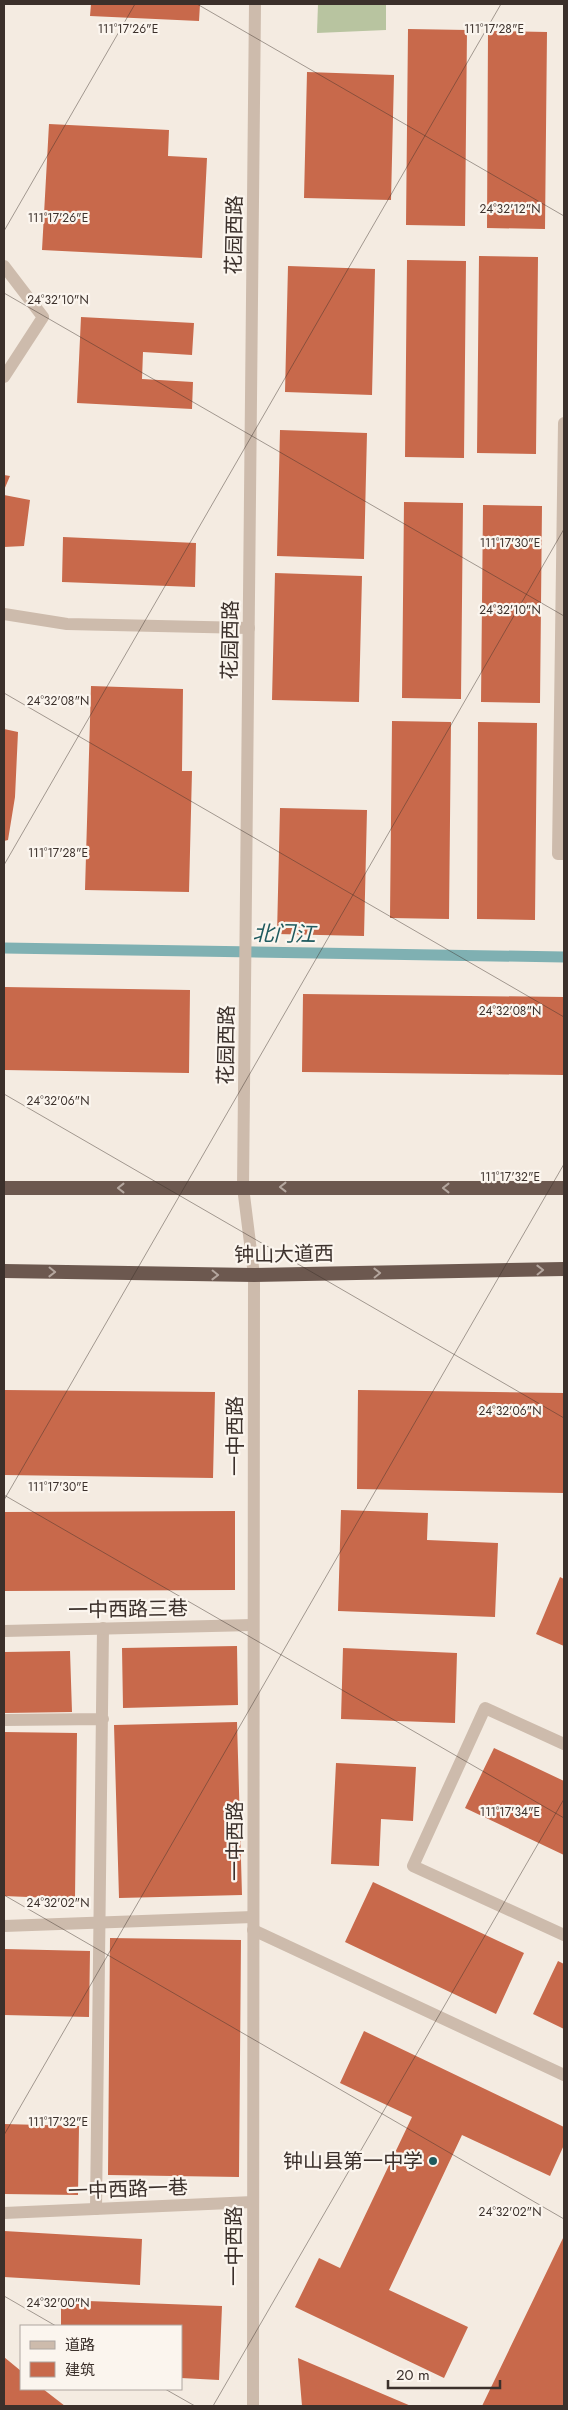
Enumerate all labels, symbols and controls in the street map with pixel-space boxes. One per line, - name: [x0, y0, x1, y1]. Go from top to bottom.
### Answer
- text: 111°17'26"E: [98, 20, 158, 38]
- text: 111°17'28"E: [464, 20, 524, 38]
- street label: 花园西路: [219, 195, 250, 275]
- text: 24°32'12"N: [479, 200, 541, 218]
- text: 111°17'26"E: [28, 209, 88, 227]
- text: 24°32'10"N: [27, 291, 89, 309]
- text: 111°17'30"E: [480, 534, 540, 552]
- street label: 花园西路: [215, 600, 246, 680]
- text: 24°32'10"N: [479, 601, 541, 619]
- text: 24°32'08"N: [27, 692, 89, 710]
- text: 111°17'28"E: [28, 844, 88, 862]
- water label: 北门江: [252, 918, 318, 950]
- text: 24°32'08"N: [479, 1002, 541, 1020]
- street label: 花园西路: [211, 1005, 242, 1085]
- text: 24°32'06"N: [27, 1092, 89, 1110]
- text: 111°17'32"E: [480, 1168, 540, 1186]
- one-way arrow: [116, 1182, 124, 1193]
- one-way arrow: [279, 1182, 286, 1192]
- one-way arrow: [441, 1183, 449, 1193]
- street label: 钟山大道西: [234, 1239, 334, 1270]
- one-way arrow: [536, 1265, 544, 1275]
- one-way arrow: [49, 1267, 57, 1277]
- one-way arrow: [374, 1268, 382, 1278]
- one-way arrow: [212, 1270, 219, 1280]
- street label: 一中西路: [221, 1396, 250, 1476]
- text: 24°32'06"N: [479, 1402, 541, 1420]
- text: 111°17'30"E: [28, 1478, 88, 1496]
- street label: 一中西路三巷: [68, 1594, 188, 1625]
- street label: 一中西路: [221, 1801, 250, 1881]
- text: 111°17'34"E: [480, 1803, 540, 1821]
- text: 24°32'02"N: [27, 1894, 89, 1912]
- text: 111°17'32"E: [28, 2113, 88, 2131]
- place label: 钟山县第一中学: [283, 2147, 423, 2176]
- marker: 钟山县第一中学: [427, 2155, 439, 2167]
- street label: 一中西路一巷: [68, 2173, 188, 2206]
- text: 24°32'02"N: [479, 2203, 541, 2221]
- street label: 一中西路: [220, 2206, 249, 2286]
- text: 24°32'00"N: [26, 2294, 90, 2312]
- legend: [20, 2325, 182, 2390]
- text: 道路: [65, 2334, 95, 2356]
- scale bar: [388, 2358, 500, 2390]
- text: 建筑: [65, 2359, 95, 2381]
- text: 20 m: [396, 2364, 430, 2386]

